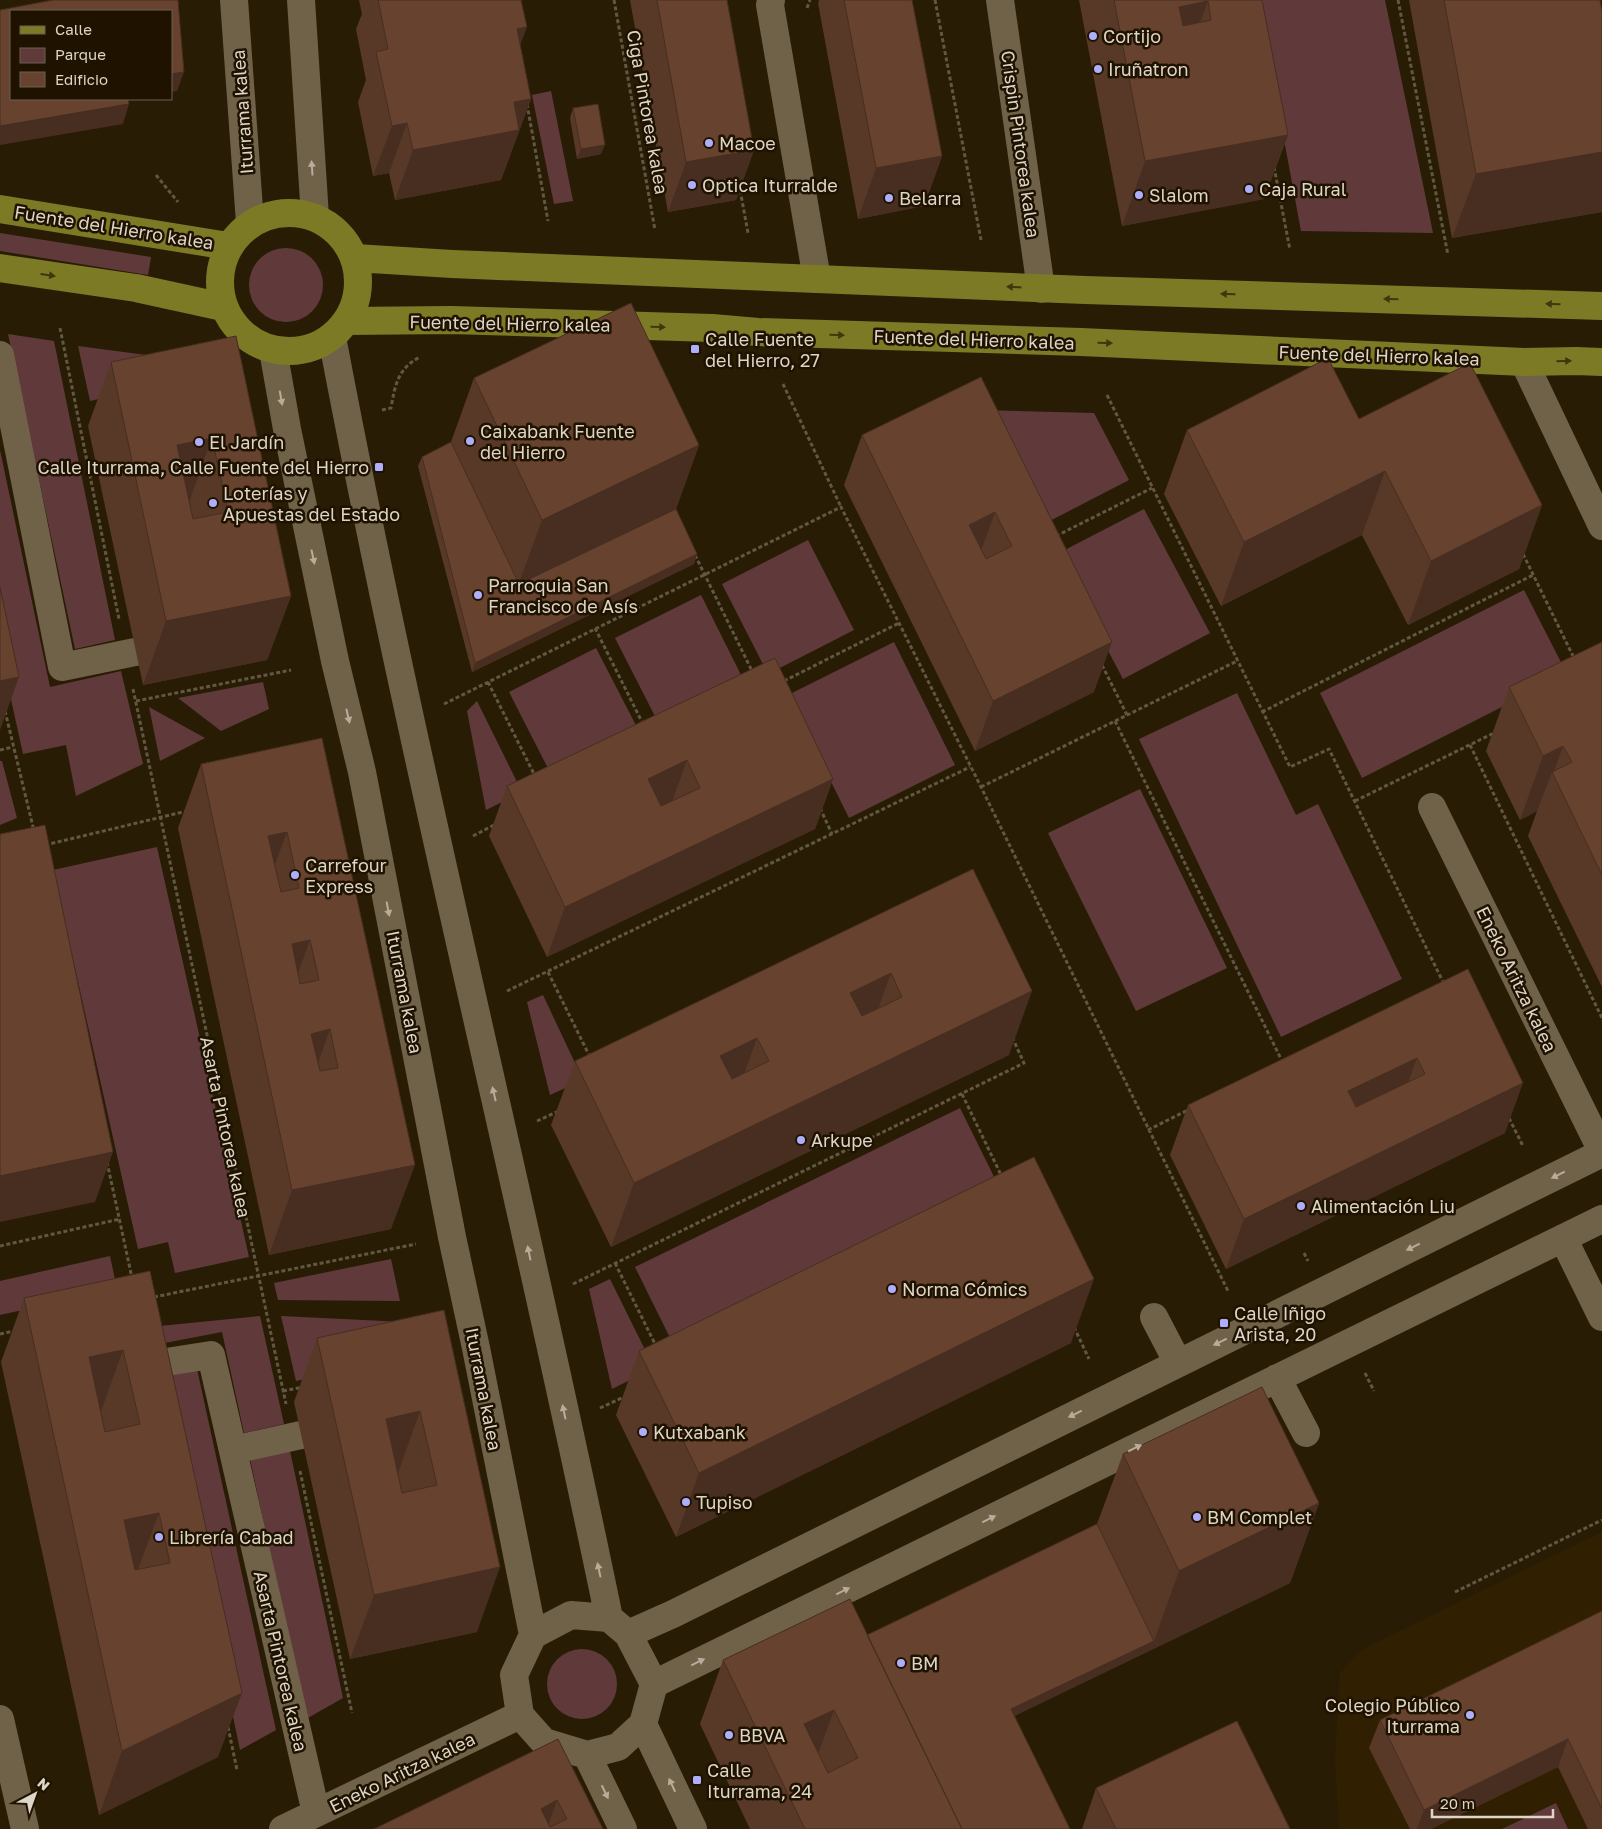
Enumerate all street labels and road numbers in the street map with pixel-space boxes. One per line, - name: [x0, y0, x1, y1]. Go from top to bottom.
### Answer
- street label: Ciga Pintorea kalea: [623, 28, 673, 196]
- street label: Iturrama kalea: [227, 49, 257, 175]
- street label: Crispin Pintorea kalea: [997, 49, 1045, 239]
- street label: Fuente del Hierro kalea: [13, 200, 215, 254]
- street label: Fuente del Hierro kalea: [409, 310, 611, 336]
- street label: Fuente del Hierro kalea: [873, 324, 1075, 354]
- street label: Fuente del Hierro kalea: [1278, 340, 1480, 370]
- street label: Eneko Aritza kalea: [1472, 903, 1562, 1055]
- street label: Iturrama kalea: [382, 929, 428, 1055]
- street label: Asarta Pintorea kalea: [196, 1034, 256, 1220]
- street label: Iturrama kalea: [461, 1326, 507, 1452]
- street label: Asarta Pintorea kalea: [250, 1569, 312, 1753]
- street label: Eneko Aritza kalea: [326, 1727, 478, 1817]

